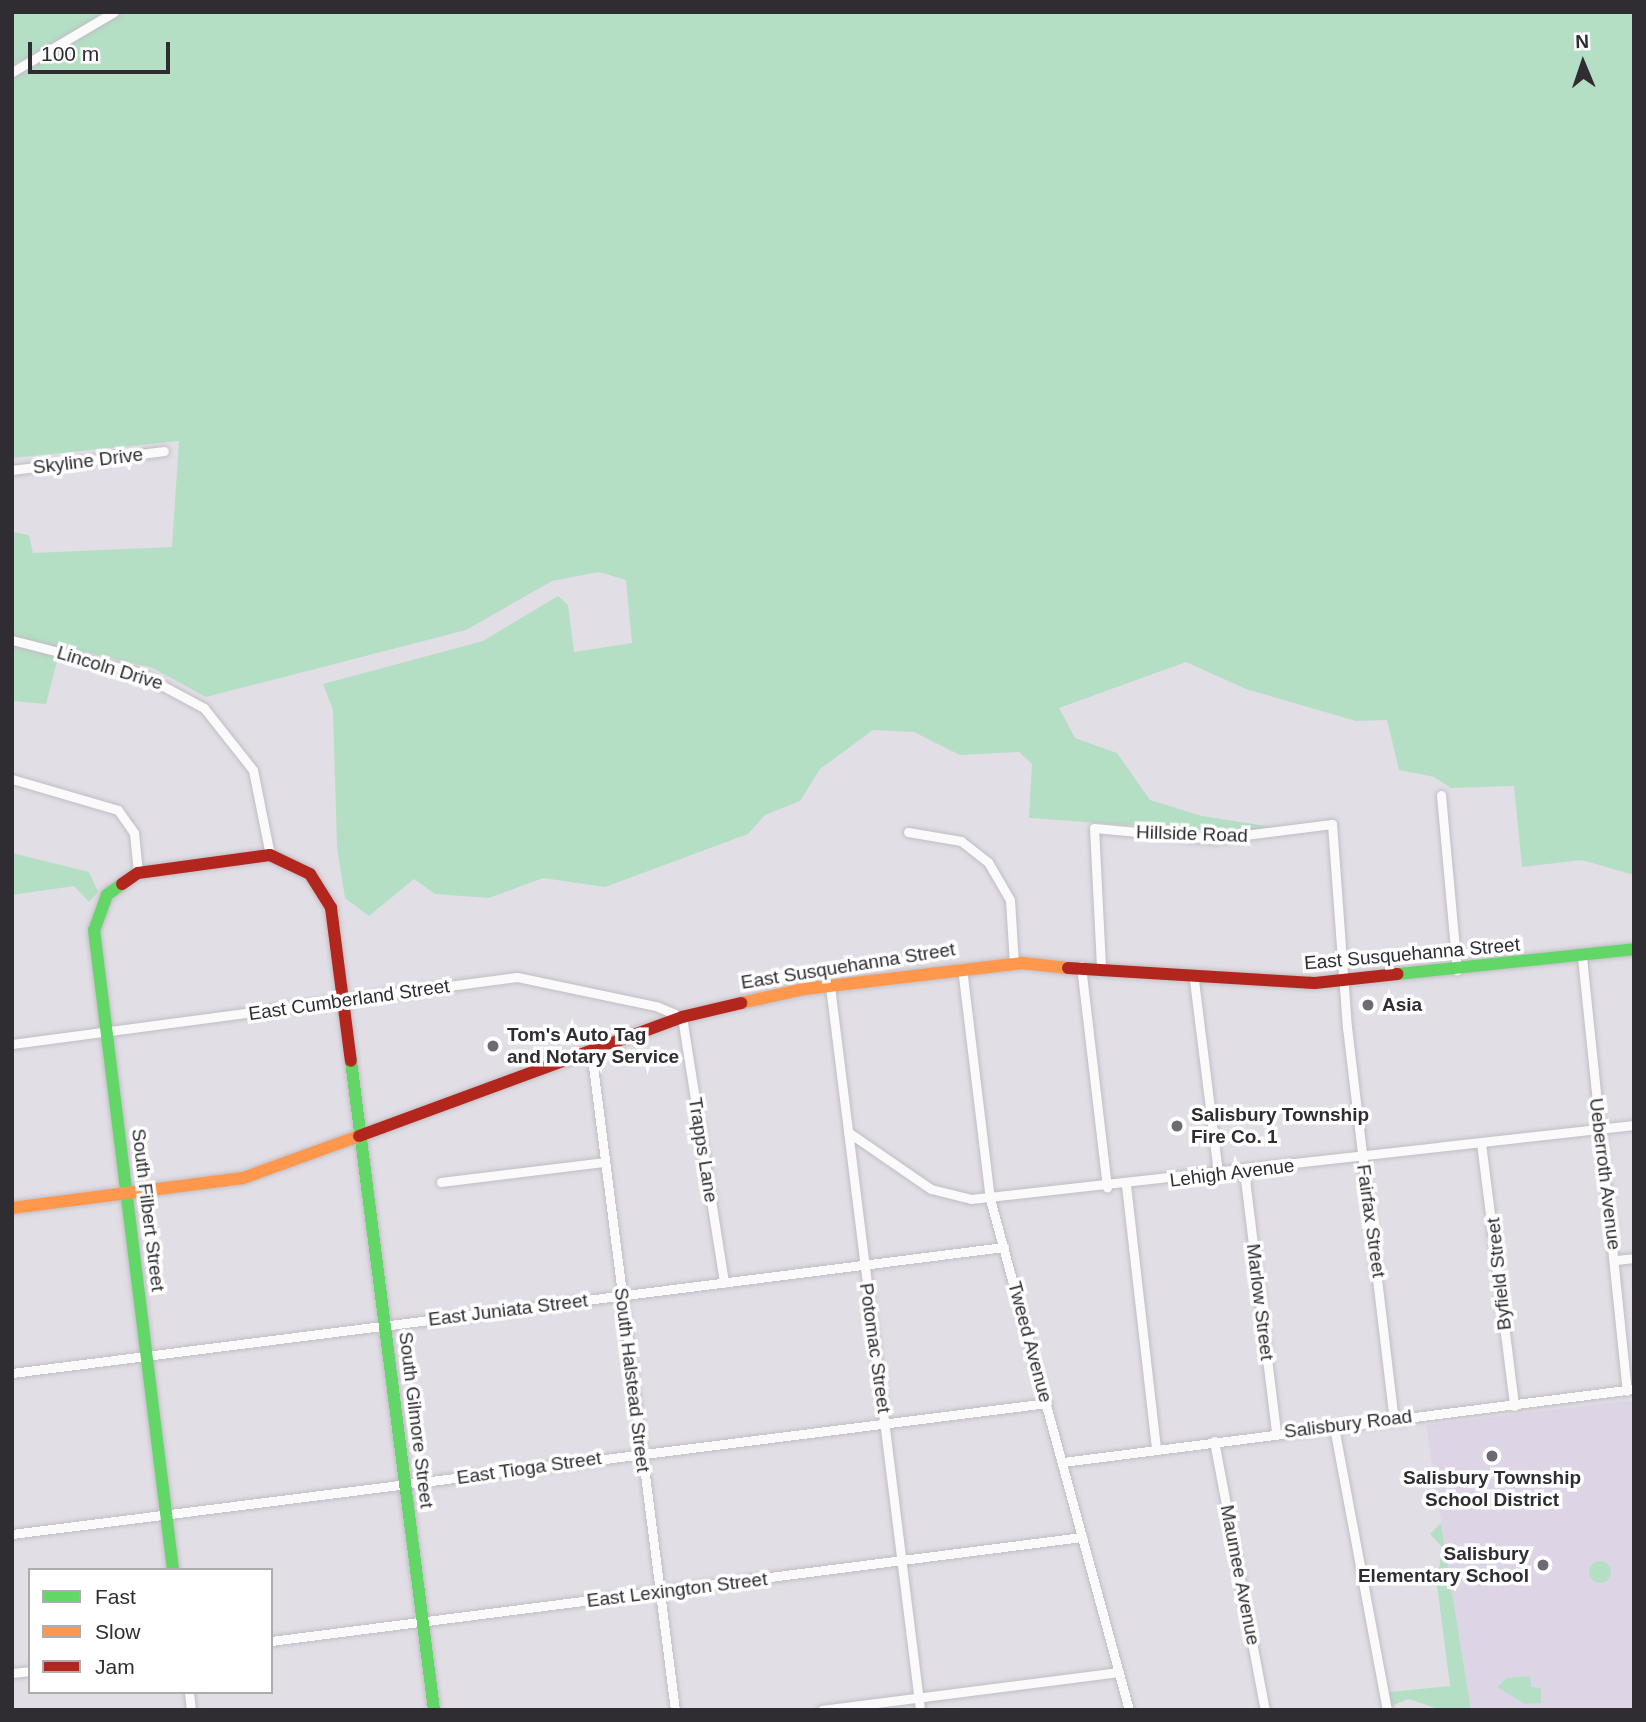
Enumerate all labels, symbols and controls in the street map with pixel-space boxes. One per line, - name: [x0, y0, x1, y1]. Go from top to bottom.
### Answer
- scale bar: [32, 28, 173, 72]
- north arrow: [1548, 28, 1618, 98]
- text: N: [1575, 31, 1589, 52]
- text: 100 m: [41, 42, 99, 65]
- street label: Skyline Drive: [32, 443, 144, 479]
- street label: Lincoln Drive: [54, 641, 166, 695]
- street label: Hillside Road: [1136, 821, 1248, 847]
- street label: East Susquehanna Street: [1303, 933, 1521, 975]
- street label: East Susquehanna Street: [739, 938, 957, 994]
- street label: East Cumberland Street: [247, 975, 451, 1025]
- place label: Asia: [1382, 994, 1422, 1016]
- marker: Asia: [1360, 997, 1376, 1013]
- place label: Tom's Auto Tag and Notary Service: [507, 1024, 679, 1068]
- marker: Tom's Auto Tag and Notary Service: [485, 1038, 501, 1054]
- street label: Trapps Lane: [683, 1096, 723, 1204]
- street label: Ueberroth Avenue: [1584, 1096, 1626, 1252]
- place label: Salisbury Township Fire Co. 1: [1191, 1104, 1369, 1148]
- marker: Salisbury Township Fire Co. 1: [1169, 1118, 1185, 1134]
- street label: South Filbert Street: [127, 1127, 169, 1293]
- street label: Lehigh Avenue: [1168, 1154, 1296, 1192]
- street label: Fairfax Street: [1352, 1163, 1390, 1279]
- street label: Byfield Street: [1482, 1217, 1516, 1331]
- street label: Marlow Street: [1242, 1242, 1278, 1362]
- street label: Tweed Avenue: [1003, 1279, 1057, 1405]
- street label: Potomac Street: [855, 1282, 895, 1414]
- street label: South Halstead Street: [609, 1286, 655, 1474]
- street label: East Juniata Street: [427, 1289, 589, 1331]
- street label: South Gilmore Street: [394, 1331, 438, 1509]
- street label: Salisbury Road: [1283, 1405, 1413, 1443]
- street label: East Tioga Street: [455, 1447, 603, 1489]
- marker: Salisbury Township School District: [1484, 1448, 1500, 1464]
- place label: Salisbury Township School District: [1403, 1467, 1581, 1511]
- street label: Maumee Avenue: [1215, 1502, 1265, 1648]
- place label: Salisbury Elementary School: [1358, 1543, 1529, 1587]
- marker: Salisbury Elementary School: [1535, 1557, 1551, 1573]
- legend: [28, 1568, 273, 1694]
- street label: East Lexington Street: [585, 1568, 769, 1612]
- text: Fast: [95, 1585, 136, 1608]
- text: Slow: [95, 1620, 141, 1643]
- text: Jam: [95, 1655, 135, 1678]

